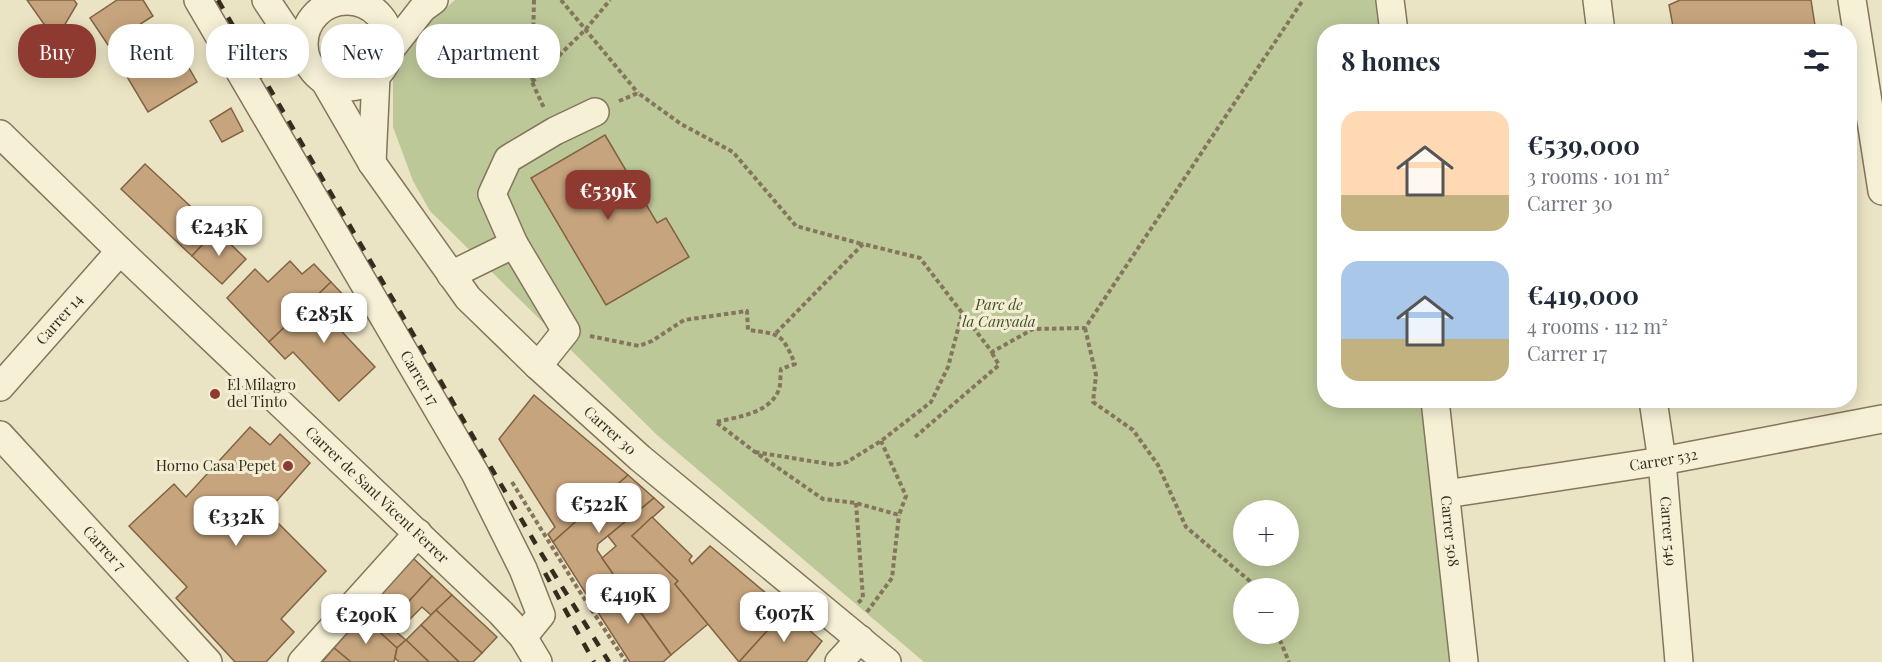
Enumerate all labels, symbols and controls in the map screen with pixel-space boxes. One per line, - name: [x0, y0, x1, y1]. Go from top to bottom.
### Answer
- chip: Buy: [18, 24, 96, 78]
- chip: Rent: [108, 24, 194, 78]
- chip: Filters: [206, 24, 309, 78]
- chip: New: [321, 24, 404, 78]
- chip: Apartment: [416, 24, 560, 78]
- text: 8 homes: [1341, 43, 1440, 78]
- icon: filters: [1800, 44, 1833, 77]
- text: €539,000: [1527, 127, 1640, 162]
- icon: home: [1389, 135, 1461, 207]
- text: 3 rooms · 101 m²: [1527, 162, 1670, 189]
- pin: €539K: [566, 170, 650, 221]
- text: €539K: [579, 176, 637, 203]
- text: Carrer 30: [1527, 189, 1613, 216]
- pin: €243K: [177, 206, 261, 257]
- text: €243K: [190, 212, 248, 239]
- text: €419,000: [1527, 277, 1639, 312]
- icon: home: [1389, 285, 1461, 357]
- street label: Carrer 14: [31, 289, 87, 349]
- pin: €285K: [282, 293, 366, 344]
- park label: Parc de la Canyada: [962, 294, 1036, 331]
- text: €285K: [295, 299, 353, 326]
- text: 4 rooms · 112 m²: [1527, 312, 1668, 339]
- text: Carrer 17: [1527, 339, 1607, 366]
- street label: Carrer 17: [396, 346, 444, 409]
- place label: El Milagro del Tinto: [227, 374, 296, 411]
- marker: El Milagro del Tinto: [208, 387, 222, 401]
- street label: Carrer 30: [580, 401, 641, 459]
- street label: Carrer de Sant Vicent Ferrer: [302, 421, 454, 568]
- street label: Carrer 532: [1628, 443, 1699, 475]
- place label: Horno Casa Pepet: [156, 455, 277, 475]
- marker: Horno Casa Pepet: [281, 459, 295, 473]
- pin: €522K: [557, 483, 641, 534]
- text: €522K: [570, 489, 628, 516]
- street label: Carrer 508: [1437, 494, 1464, 568]
- street label: Carrer 549: [1656, 495, 1682, 567]
- pin: €332K: [194, 496, 278, 547]
- map controls: [1233, 500, 1299, 644]
- button: +: [1233, 500, 1299, 566]
- text: €332K: [208, 502, 264, 529]
- street label: Carrer 7: [79, 521, 131, 575]
- pin: €419K: [586, 574, 670, 625]
- button: −: [1233, 578, 1299, 644]
- text: €419K: [600, 580, 656, 607]
- pin: €907K: [742, 592, 826, 643]
- pin: €290K: [324, 594, 408, 645]
- text: €907K: [754, 598, 814, 625]
- text: €290K: [335, 600, 397, 627]

